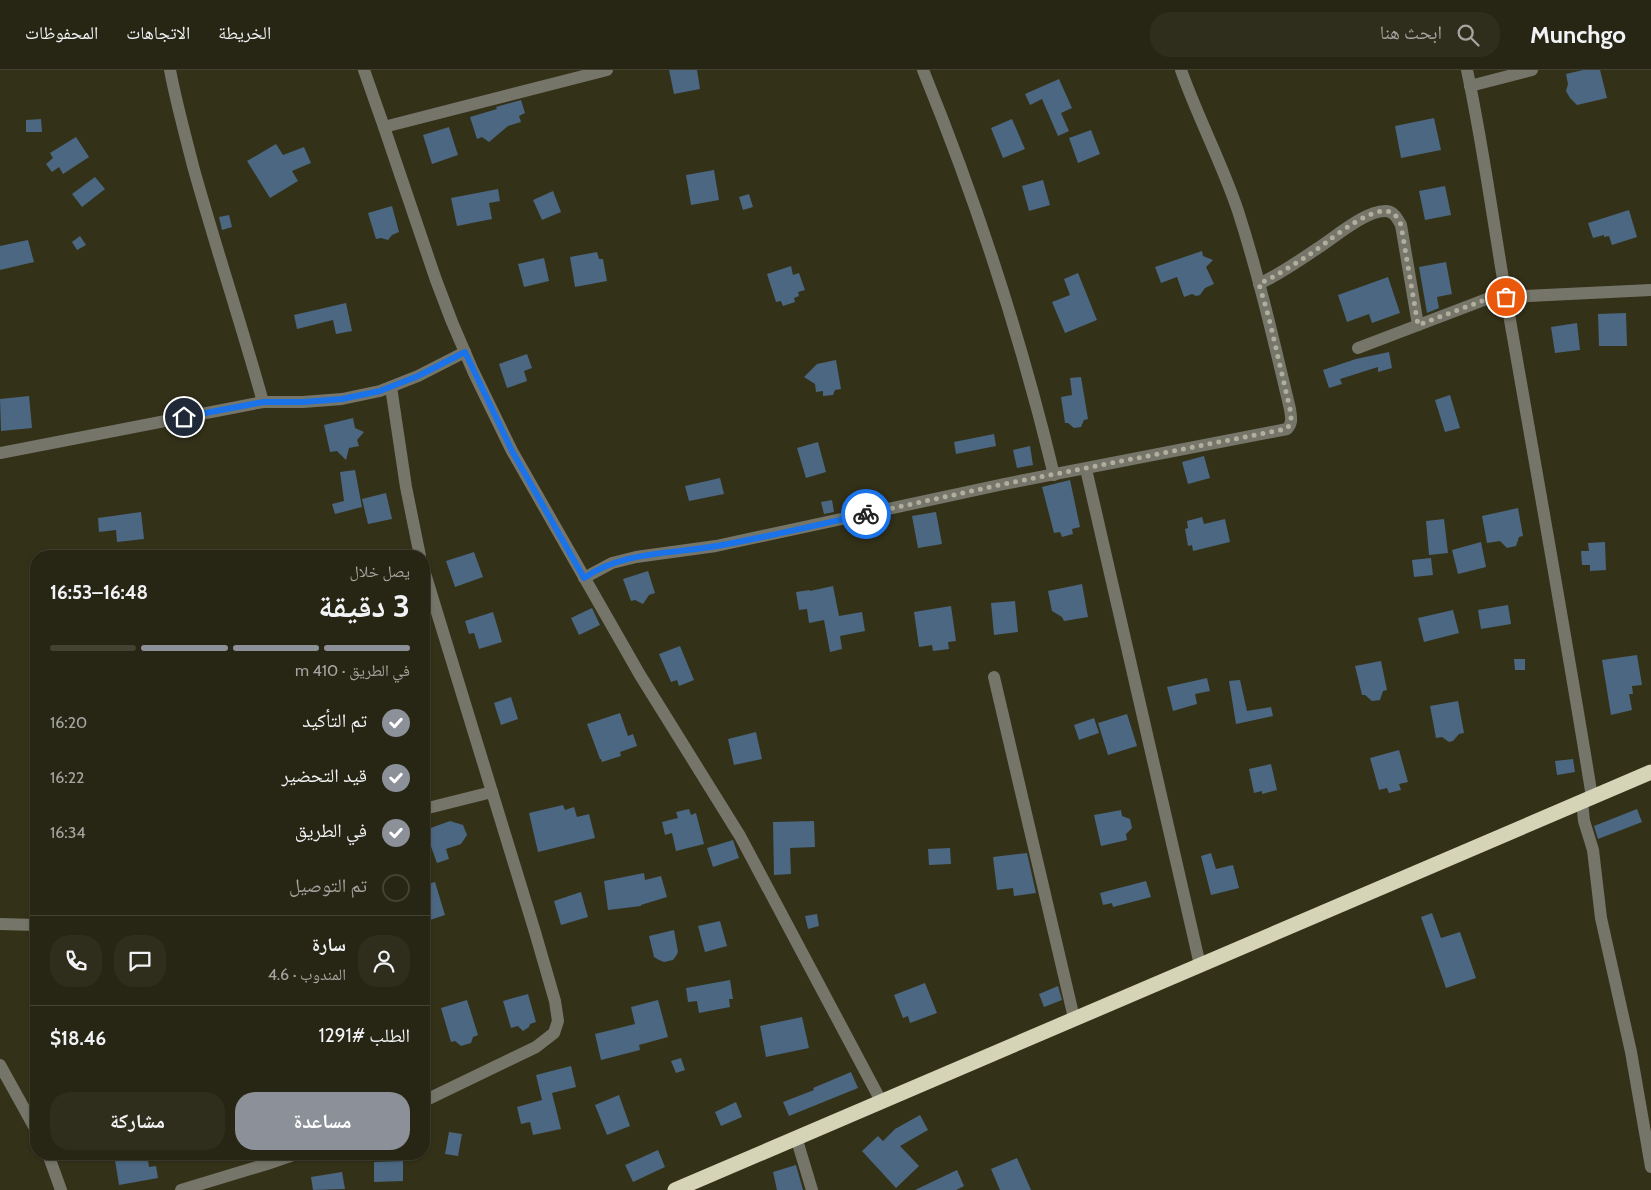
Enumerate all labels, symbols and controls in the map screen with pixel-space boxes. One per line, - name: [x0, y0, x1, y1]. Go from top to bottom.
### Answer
- search box: [1150, 12, 1500, 57]
- text: Munchgo: [1530, 20, 1626, 49]
- text: ابحث هنا: [1380, 21, 1442, 44]
- icon: search: [1454, 21, 1482, 49]
- text: المحفوظات: [25, 22, 98, 44]
- text: الاتجاهات: [126, 22, 190, 44]
- text: الخريطة: [218, 22, 271, 44]
- pin: [1485, 276, 1527, 318]
- icon: bag: [1492, 283, 1520, 311]
- pin: [163, 396, 205, 438]
- icon: home: [170, 403, 198, 431]
- courier: [841, 489, 891, 539]
- icon: bike: [852, 500, 880, 528]
- text: يصل خلال: [350, 562, 410, 581]
- text: 16:48–16:53: [50, 581, 148, 604]
- text: 3 دقيقة: [318, 586, 410, 625]
- text: في الطريق · 410 m: [295, 661, 410, 680]
- text: تم التأكيد: [302, 709, 367, 732]
- icon: check: [382, 709, 410, 737]
- text: 16:20: [50, 713, 87, 732]
- text: قيد التحضير: [282, 764, 367, 787]
- icon: check: [382, 764, 410, 792]
- text: 16:22: [50, 768, 84, 787]
- text: في الطريق: [295, 819, 367, 842]
- icon: check: [382, 819, 410, 847]
- text: 16:34: [50, 823, 86, 842]
- text: تم التوصيل: [289, 874, 367, 897]
- text: سارة: [312, 933, 346, 956]
- button: phone: [50, 935, 102, 987]
- button: chat: [114, 935, 166, 987]
- button: person: [358, 935, 410, 987]
- text: المندوب · 4.6: [268, 965, 346, 984]
- text: الطلب #1291: [319, 1024, 410, 1047]
- text: $18.46: [50, 1027, 106, 1050]
- button: مشاركة: [50, 1092, 225, 1150]
- button: مساعدة: [235, 1092, 410, 1150]

